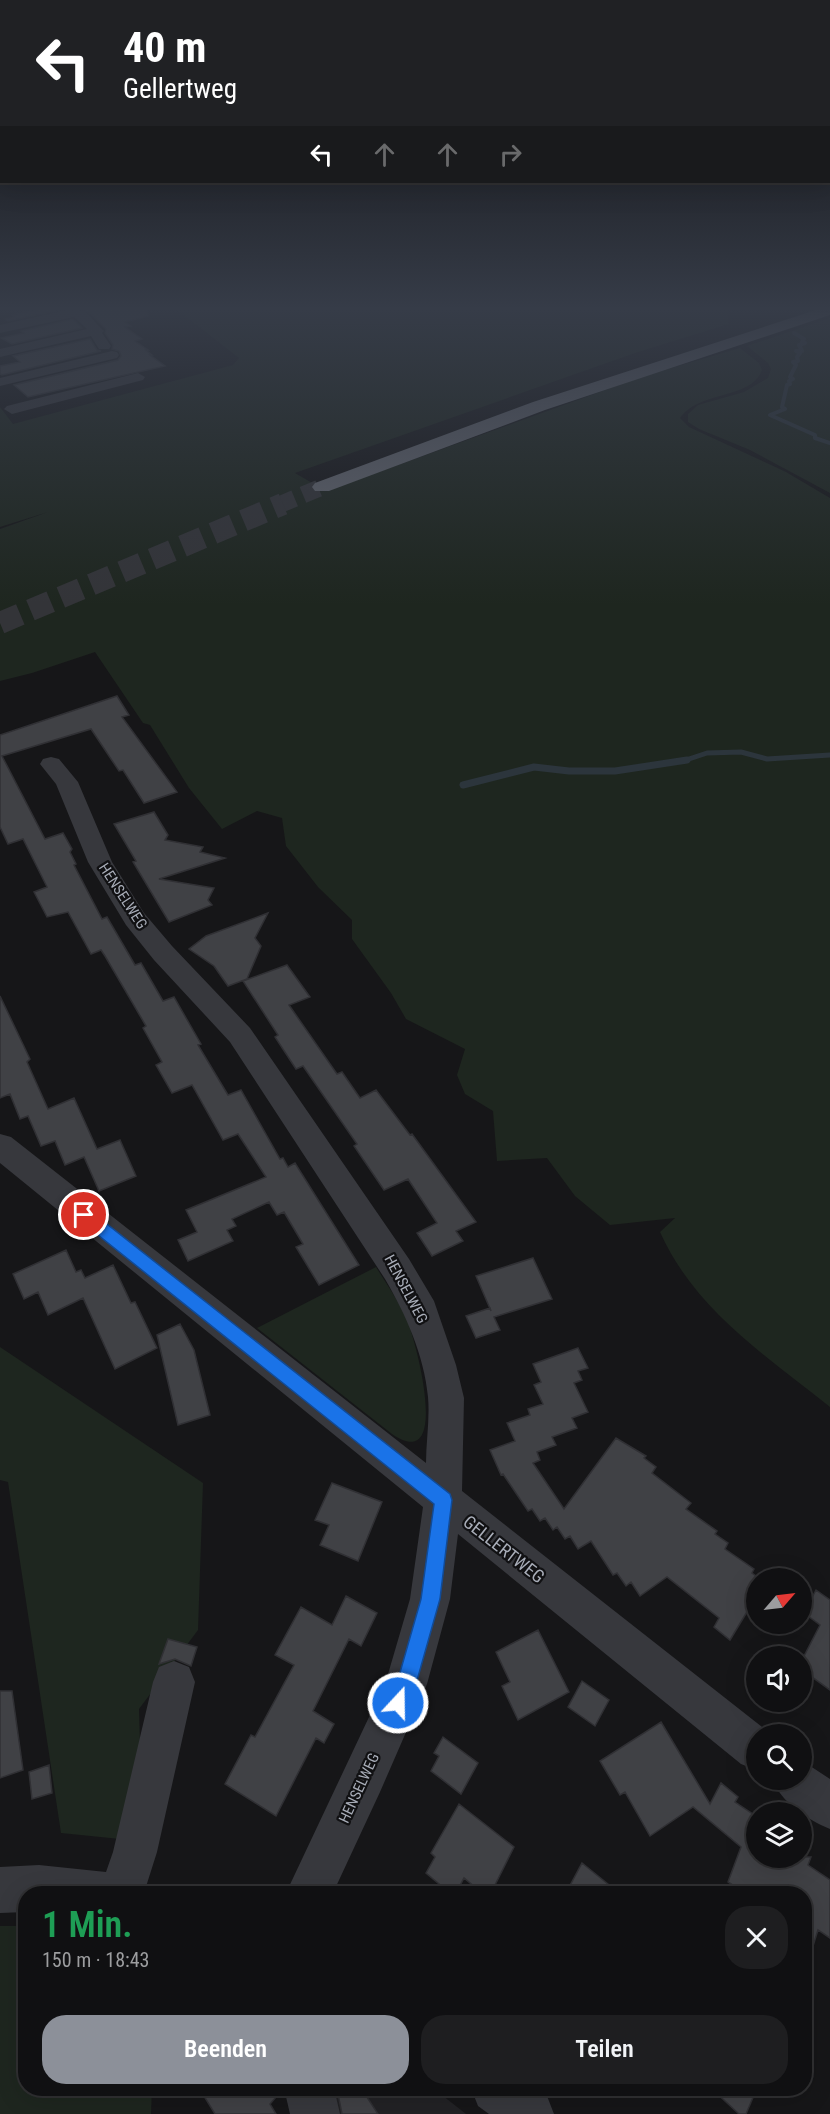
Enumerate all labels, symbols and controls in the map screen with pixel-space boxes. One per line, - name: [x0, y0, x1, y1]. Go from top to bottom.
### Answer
- text: 40 m: [123, 23, 206, 72]
- icon: left: [24, 24, 102, 102]
- text: Gellertweg: [123, 73, 237, 105]
- icon: left: [305, 138, 338, 171]
- icon: ahead: [368, 138, 401, 171]
- icon: ahead: [431, 138, 464, 171]
- icon: right: [494, 138, 527, 171]
- street label: HENSELWEG: [95, 860, 151, 932]
- pin: [58, 1189, 109, 1240]
- icon: arrive: [67, 1198, 100, 1231]
- street label: HENSELWEG: [380, 1252, 432, 1326]
- street label: GELLERTWEG: [459, 1511, 549, 1587]
- north arrow: [746, 1568, 812, 1634]
- map controls: [746, 1568, 812, 1868]
- button: sound: [746, 1646, 812, 1712]
- position arrow: [366, 1671, 430, 1735]
- button: search: [746, 1724, 812, 1790]
- street label: HENSELWEG: [335, 1750, 383, 1826]
- button: layers: [746, 1802, 812, 1868]
- text: 1 Min.: [42, 1904, 132, 1946]
- button: close: [725, 1906, 788, 1969]
- text: 150 m · 18:43: [42, 1948, 149, 1972]
- button: Beenden: [42, 2015, 409, 2084]
- button: Teilen: [421, 2015, 788, 2084]

